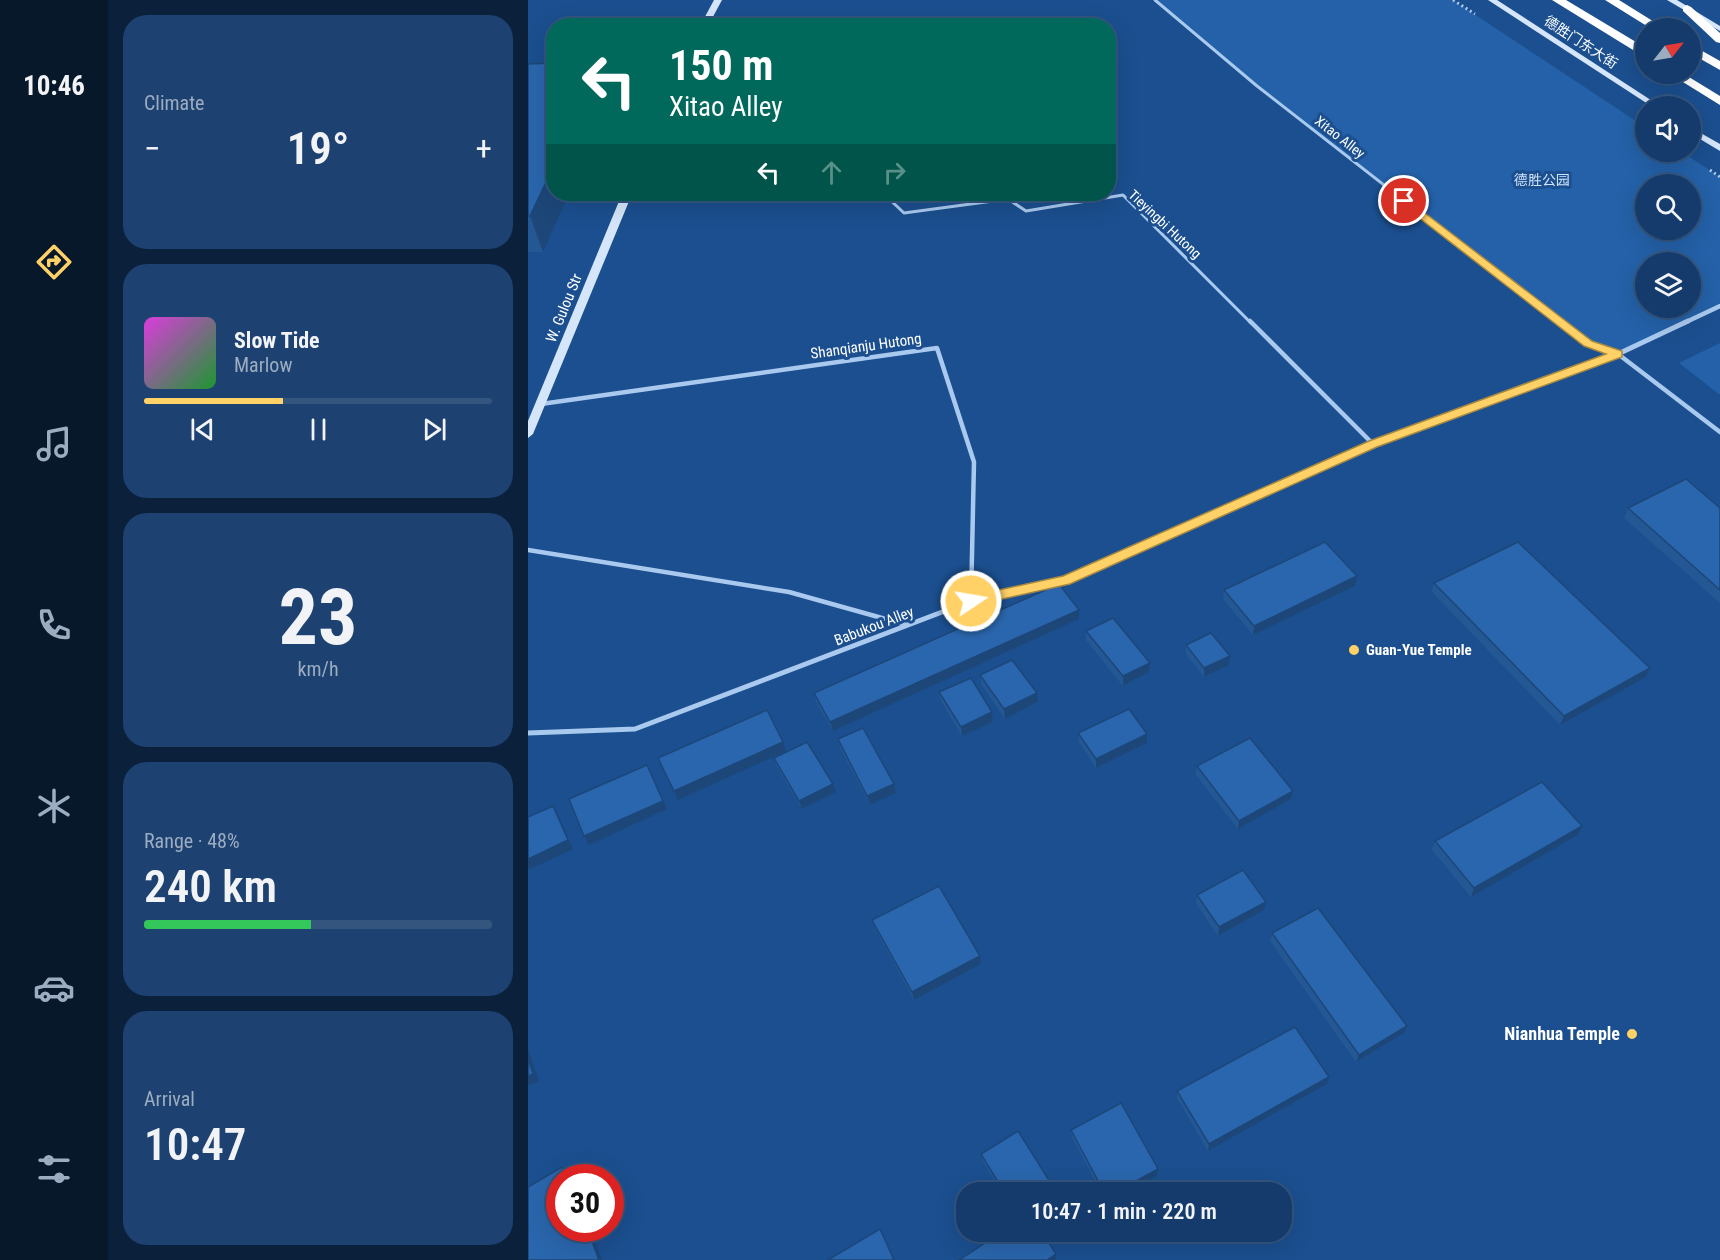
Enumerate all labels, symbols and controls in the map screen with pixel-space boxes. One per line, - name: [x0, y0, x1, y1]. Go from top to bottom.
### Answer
- street label: 德胜门东大街: [1541, 12, 1621, 72]
- north arrow: [1635, 18, 1701, 84]
- map controls: [1635, 18, 1701, 318]
- text: 150 m: [669, 41, 774, 90]
- icon: left: [570, 42, 648, 120]
- text: 10:46: [23, 70, 85, 102]
- text: Climate: [144, 91, 204, 115]
- text: Xitao Alley: [669, 91, 782, 123]
- button: sound: [1635, 96, 1701, 162]
- street label: Xitao Alley: [1312, 113, 1368, 162]
- text: 19°: [287, 122, 349, 175]
- text: −: [144, 129, 161, 168]
- text: +: [476, 129, 492, 168]
- icon: left: [752, 156, 785, 189]
- icon: ahead: [815, 156, 848, 189]
- icon: right: [878, 156, 911, 189]
- park label: 德胜公园: [1514, 172, 1570, 188]
- button: search: [1635, 174, 1701, 240]
- pin: [1378, 175, 1429, 226]
- icon: arrive: [1387, 184, 1420, 217]
- street label: Tieyingbi Hutong: [1125, 186, 1205, 262]
- icon: directions: [33, 241, 75, 283]
- button: layers: [1635, 252, 1701, 318]
- street label: W. Gulou Str: [542, 271, 586, 345]
- text: Slow Tide: [234, 328, 320, 353]
- street label: Shanqianju Hutong: [809, 329, 923, 363]
- text: Marlow: [234, 353, 292, 377]
- icon: previous: [186, 413, 219, 446]
- icon: pause: [302, 413, 335, 446]
- icon: next: [418, 413, 451, 446]
- icon: music: [33, 423, 75, 465]
- position arrow: [939, 569, 1003, 633]
- text: 23: [279, 572, 357, 663]
- street label: Babukou Alley: [832, 603, 916, 649]
- icon: phone: [33, 604, 75, 646]
- place label: Guan-Yue Temple: [1366, 641, 1472, 659]
- marker: Guan-Yue Temple: [1347, 643, 1361, 657]
- text: km/h: [297, 657, 339, 681]
- icon: climate: [33, 785, 75, 827]
- text: Range · 48%: [144, 829, 240, 853]
- text: 240 km: [144, 860, 277, 913]
- icon: car: [33, 967, 75, 1009]
- place label: Nianhua Temple: [1504, 1023, 1620, 1044]
- marker: Nianhua Temple: [1625, 1027, 1639, 1041]
- text: Arrival: [144, 1087, 195, 1111]
- text: 10:47: [144, 1118, 246, 1171]
- icon: filters: [33, 1148, 75, 1190]
- speed limit sign: 30: [546, 1164, 624, 1242]
- text: 10:47 · 1 min · 220 m: [1031, 1199, 1217, 1224]

